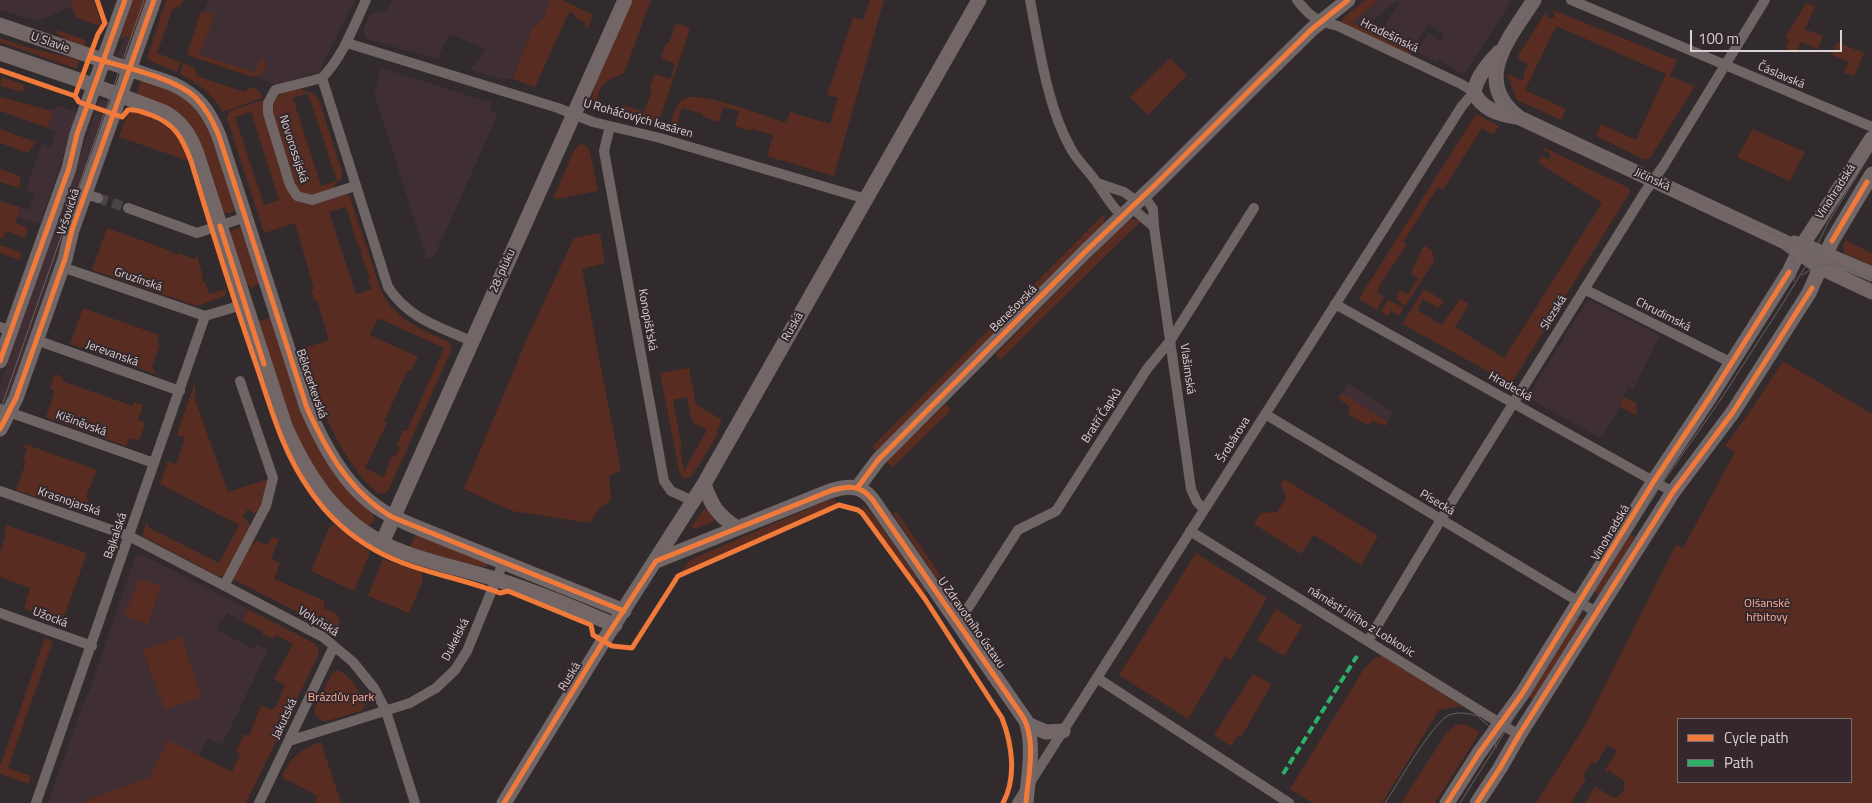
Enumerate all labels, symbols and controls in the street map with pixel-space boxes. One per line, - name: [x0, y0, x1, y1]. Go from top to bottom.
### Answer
- street label: Hradešínská: [1358, 16, 1420, 56]
- scale bar: [1692, 20, 1844, 52]
- text: 100 m: [1698, 27, 1739, 50]
- street label: U Slavie: [29, 30, 71, 56]
- street label: Čáslavská: [1755, 60, 1807, 92]
- street label: U Roháčových kasáren: [581, 96, 695, 142]
- street label: Novorossijská: [275, 113, 311, 185]
- street label: Vinohradská: [1813, 162, 1859, 222]
- street label: Jičínská: [1632, 166, 1672, 194]
- street label: Vršovická: [55, 187, 83, 237]
- street label: 28. pluku: [487, 247, 519, 295]
- street label: Gruzínská: [112, 265, 164, 295]
- street label: Benešovská: [987, 282, 1041, 336]
- street label: Konopišťská: [634, 288, 660, 352]
- street label: Slezská: [1538, 293, 1570, 333]
- street label: Chrudimská: [1633, 295, 1693, 335]
- street label: Ruská: [779, 310, 807, 344]
- street label: Jerevanská: [84, 338, 140, 370]
- street label: Vlašimská: [1176, 343, 1198, 395]
- street label: Bělocerkevská: [292, 347, 330, 421]
- street label: Hradecká: [1486, 369, 1534, 405]
- street label: Bratří Čapků: [1079, 386, 1125, 446]
- street label: Kišiněvská: [54, 408, 108, 440]
- street label: Šrobárova: [1214, 414, 1254, 466]
- street label: Krasnojarská: [36, 485, 102, 519]
- street label: Písecká: [1417, 487, 1457, 519]
- street label: Vinohradská: [1589, 502, 1633, 564]
- street label: Bajkalská: [101, 511, 131, 561]
- street label: U Zdravotního ústavu: [934, 575, 1008, 671]
- street label: náměstí Jiřího z Lobkovic: [1305, 583, 1417, 661]
- park label: Olšanské hřbitovy: [1744, 597, 1790, 625]
- street label: Volyňská: [295, 604, 341, 640]
- street label: Užocká: [30, 605, 70, 631]
- street label: Dukelská: [439, 616, 473, 664]
- street label: Ruská: [556, 660, 584, 694]
- park label: Brázdův park: [308, 691, 374, 705]
- street label: Jakutská: [269, 696, 301, 742]
- legend: [1677, 718, 1852, 783]
- text: Cycle path: [1724, 726, 1789, 749]
- text: Path: [1724, 751, 1754, 774]

